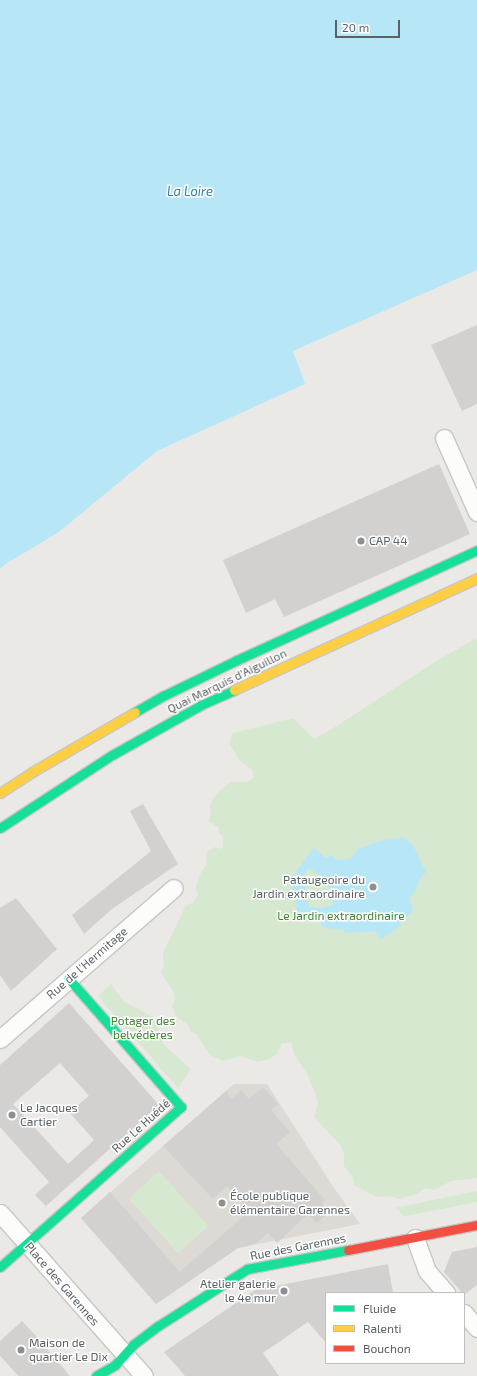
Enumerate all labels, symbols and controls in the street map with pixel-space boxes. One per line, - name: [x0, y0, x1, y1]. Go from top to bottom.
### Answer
- scale bar: [337, 12, 402, 38]
- text: 20 m: [342, 20, 369, 34]
- water label: La Loire: [167, 183, 213, 199]
- place label: CAP 44: [369, 534, 408, 548]
- marker: CAP 44: [356, 536, 366, 546]
- street label: Quai Marquis d'Aiguillon: [165, 646, 289, 716]
- place label: Pataugeoire du Jardin extraordinaire: [252, 873, 365, 901]
- marker: Pataugeoire du Jardin extraordinaire: [368, 882, 378, 892]
- park label: Le Jardin extraordinaire: [277, 909, 405, 923]
- street label: Rue de l'Hermitage: [44, 924, 130, 1002]
- park label: Potager des belvédères: [111, 1014, 175, 1042]
- street label: Rue Le Huédé: [109, 1096, 173, 1156]
- place label: Le Jacques Cartier: [20, 1101, 78, 1129]
- marker: Le Jacques Cartier: [7, 1110, 17, 1120]
- place label: École publique élémentaire Garennes: [230, 1189, 350, 1217]
- marker: École publique élémentaire Garennes: [217, 1198, 227, 1208]
- street label: Rue des Garennes: [249, 1231, 347, 1263]
- street label: Place des Garennes: [22, 1239, 102, 1329]
- place label: Atelier galerie le 4e mur: [200, 1277, 276, 1305]
- marker: Atelier galerie le 4e mur: [279, 1286, 289, 1296]
- legend: [325, 1292, 465, 1364]
- text: Fluide: [363, 1301, 396, 1315]
- text: Ralenti: [363, 1321, 402, 1335]
- place label: Maison de quartier Le Dix: [29, 1336, 108, 1364]
- text: Bouchon: [363, 1341, 411, 1355]
- marker: Maison de quartier Le Dix: [16, 1345, 26, 1355]

